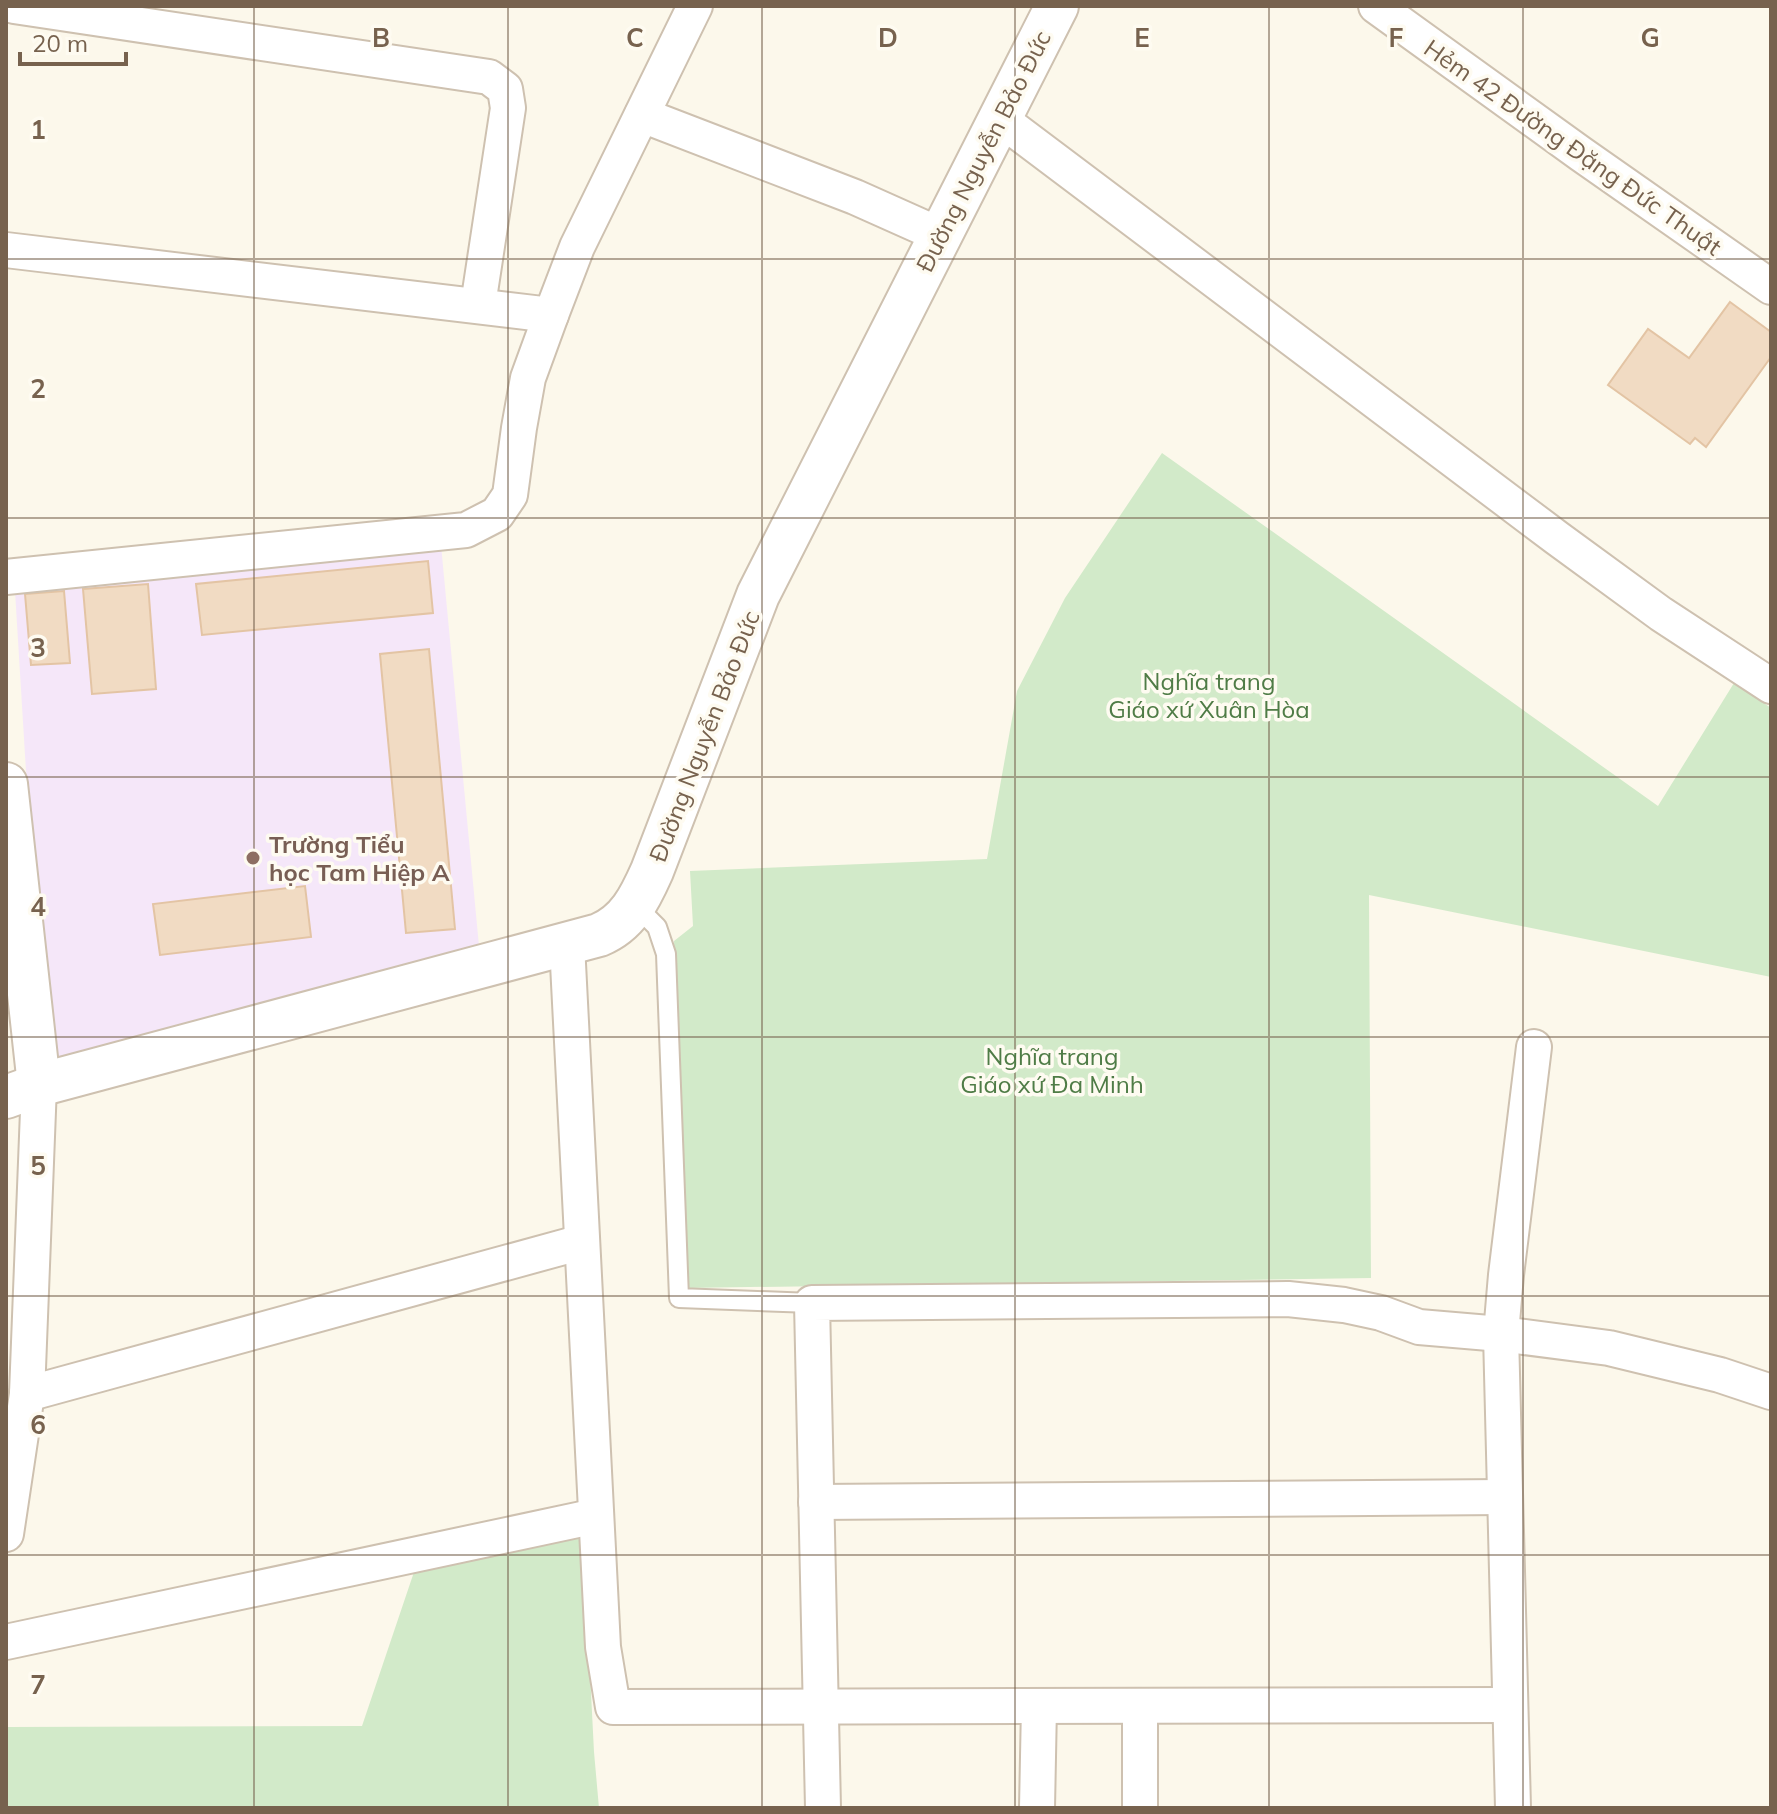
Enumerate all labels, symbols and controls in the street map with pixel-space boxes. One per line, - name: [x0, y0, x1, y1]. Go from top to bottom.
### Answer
- scale bar: [20, 16, 126, 66]
- text: B: [372, 21, 390, 54]
- text: C: [626, 21, 644, 54]
- text: D: [878, 21, 898, 54]
- text: E: [1134, 21, 1150, 54]
- text: F: [1389, 21, 1404, 54]
- text: G: [1640, 21, 1660, 54]
- street label: Đường Nguyễn Bảo Đức: [909, 25, 1057, 277]
- text: 20 m: [32, 28, 88, 58]
- street label: Hẻm 42 Đường Đặng Đức Thuật: [1418, 33, 1728, 261]
- text: 1: [30, 113, 46, 146]
- text: 2: [30, 372, 46, 405]
- street label: Đường Nguyễn Bảo Đức: [642, 606, 766, 866]
- text: 3: [30, 631, 46, 664]
- park label: Nghĩa trang Giáo xứ Xuân Hòa: [1108, 666, 1310, 724]
- place label: Trường Tiểu học Tam Hiệp A: [269, 829, 450, 887]
- marker: Trường Tiểu học Tam Hiệp A: [244, 849, 262, 867]
- text: 4: [30, 890, 46, 923]
- park label: Nghĩa trang Giáo xứ Đa Minh: [960, 1041, 1144, 1099]
- text: 5: [30, 1149, 46, 1182]
- text: 6: [30, 1408, 46, 1441]
- text: 7: [30, 1668, 46, 1701]

